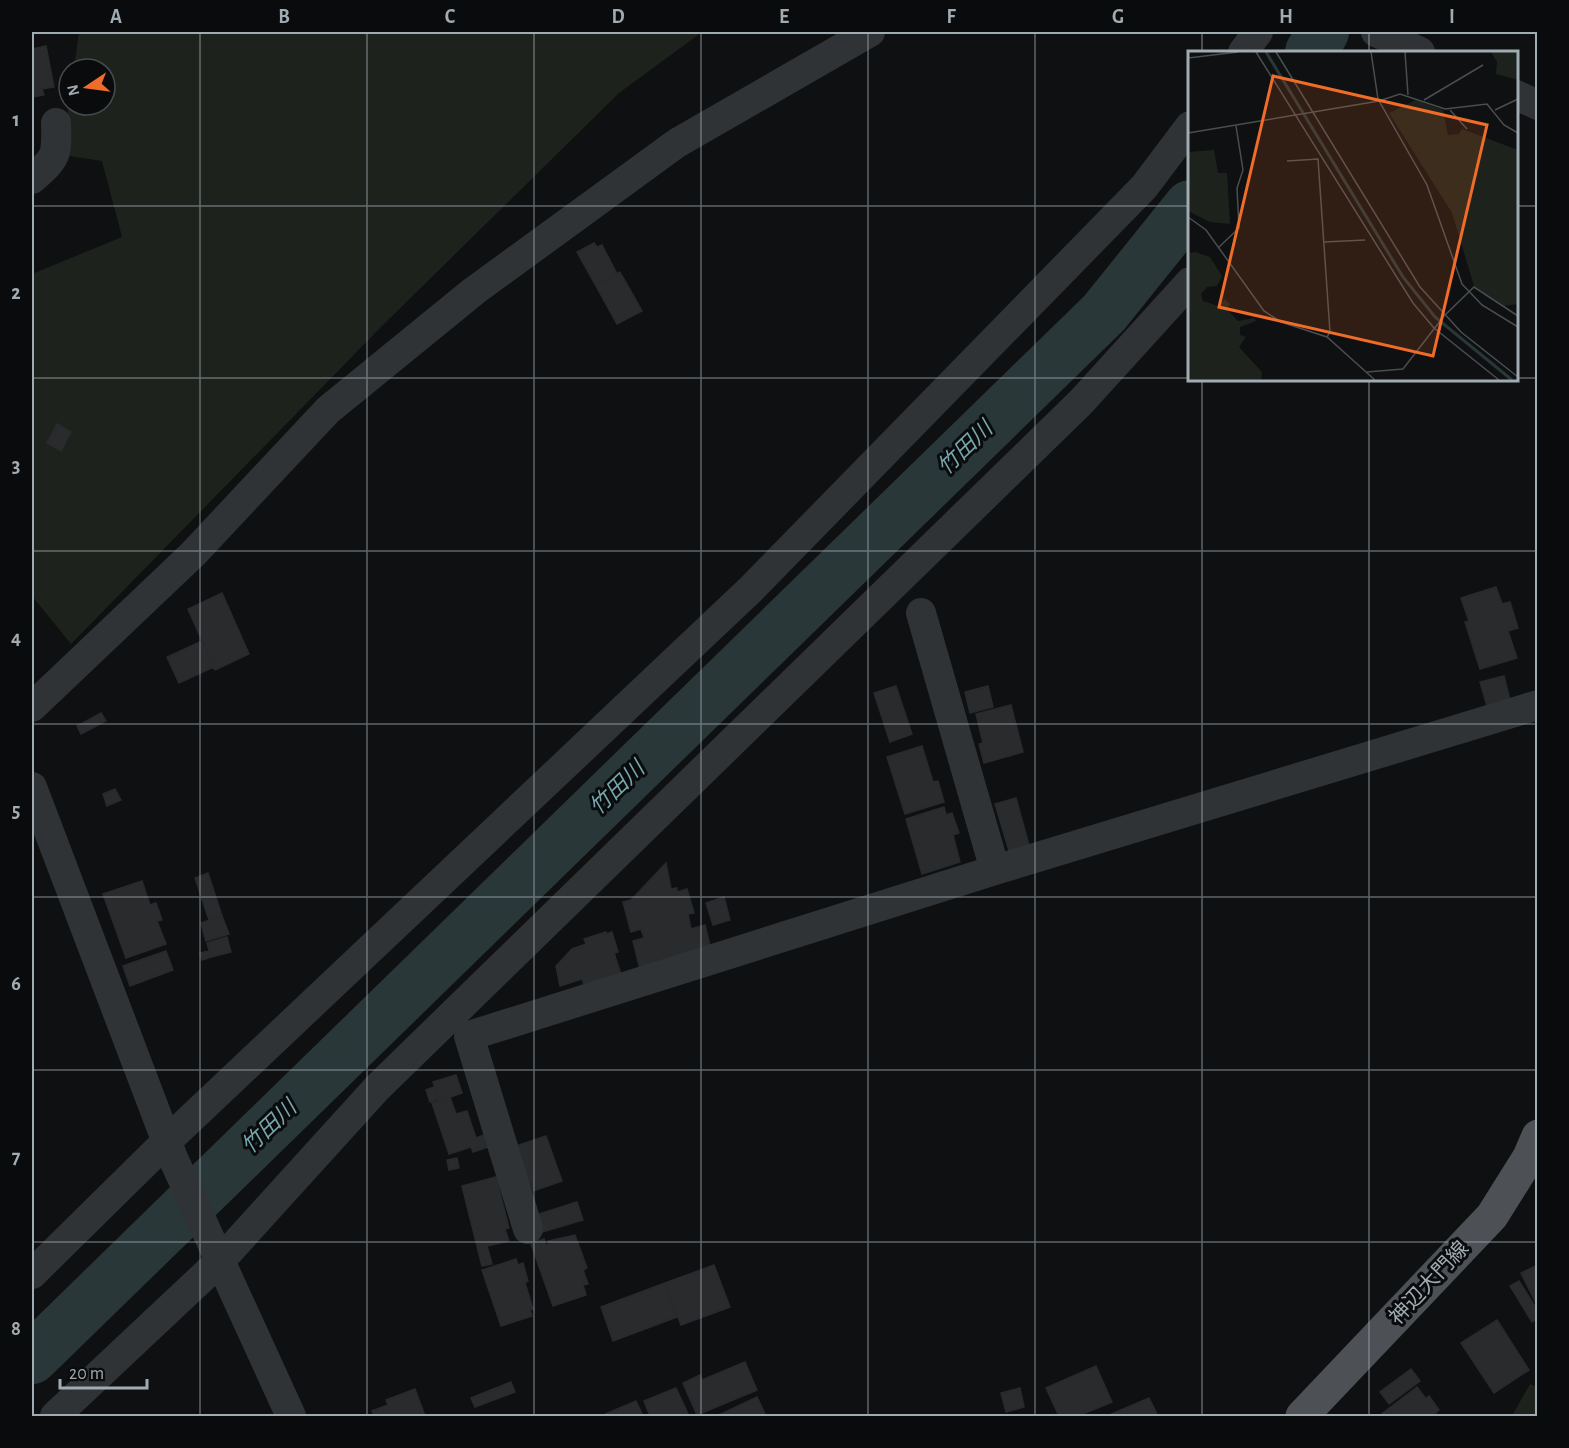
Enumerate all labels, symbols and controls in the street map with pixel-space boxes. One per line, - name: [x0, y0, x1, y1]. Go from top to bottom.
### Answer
- text: A: [110, 7, 122, 27]
- text: B: [278, 7, 290, 27]
- text: C: [445, 7, 456, 27]
- text: D: [611, 7, 625, 27]
- text: E: [779, 7, 789, 27]
- text: F: [946, 7, 956, 27]
- text: G: [1112, 7, 1124, 27]
- text: H: [1279, 7, 1293, 27]
- text: I: [1449, 7, 1455, 27]
- inset map: [1188, 51, 1518, 381]
- north arrow: [57, 57, 117, 117]
- text: N: [64, 83, 82, 97]
- text: 1: [12, 110, 20, 130]
- text: 2: [11, 283, 21, 303]
- water label: 竹田川: [933, 415, 998, 479]
- text: 3: [12, 456, 20, 476]
- text: 4: [11, 628, 21, 648]
- water label: 竹田川: [585, 755, 650, 819]
- text: 5: [12, 801, 20, 821]
- text: 6: [11, 974, 21, 994]
- water label: 竹田川: [237, 1094, 302, 1158]
- text: 7: [12, 1147, 21, 1167]
- street label: 神辺大門線: [1385, 1237, 1472, 1329]
- text: 8: [11, 1319, 21, 1339]
- scale bar: [60, 1352, 147, 1390]
- text: 20 m: [69, 1365, 104, 1383]

